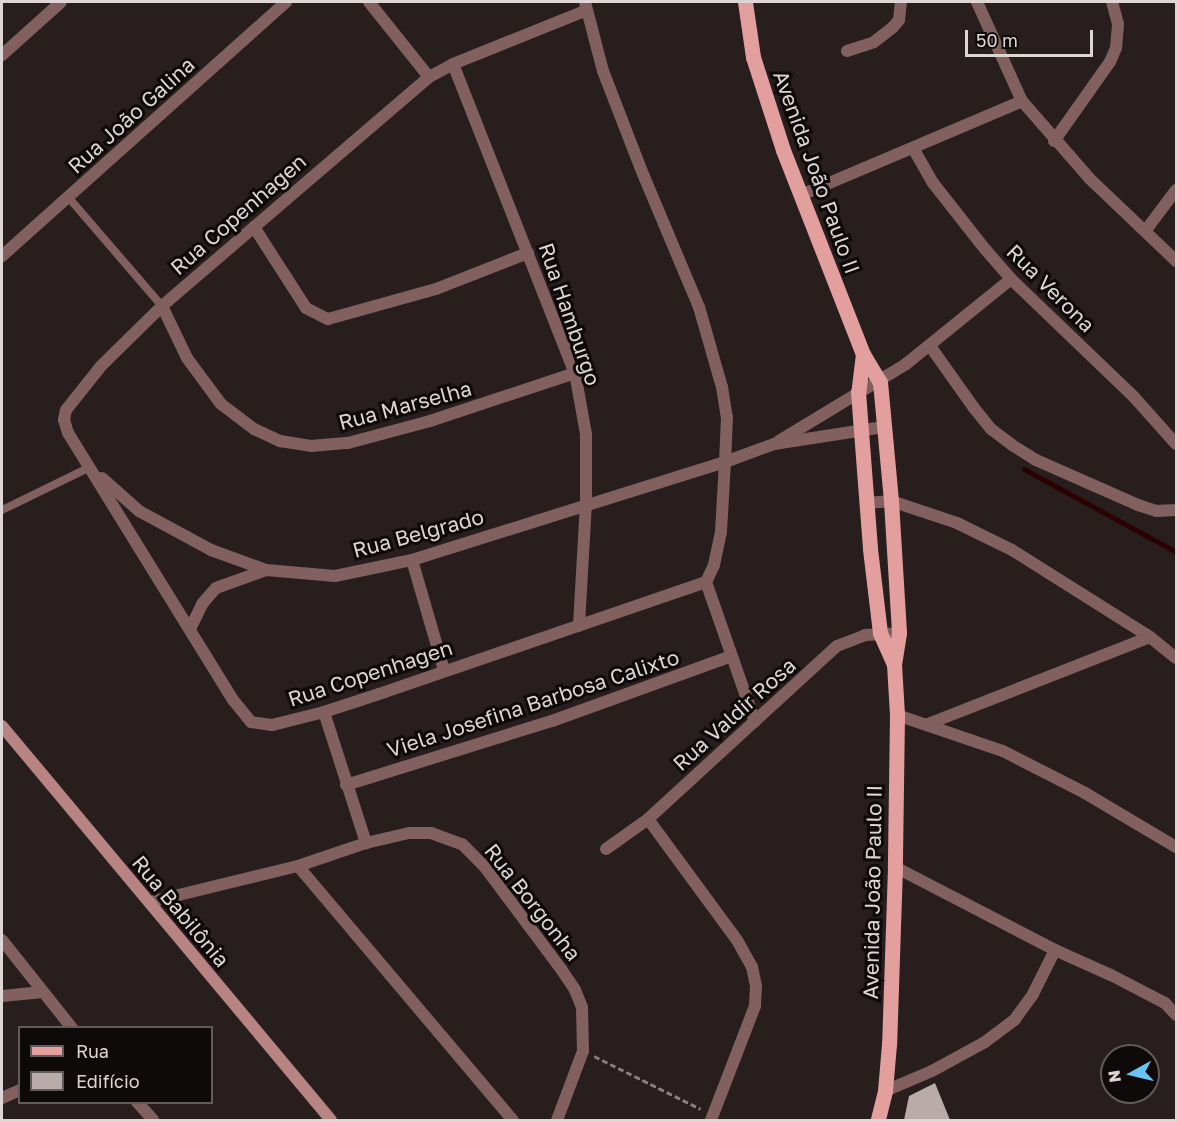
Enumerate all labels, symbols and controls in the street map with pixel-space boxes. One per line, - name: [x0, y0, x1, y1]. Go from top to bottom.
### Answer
- scale bar: [968, 18, 1096, 56]
- text: 50 m: [976, 29, 1018, 51]
- street label: Rua João Galina: [63, 52, 199, 178]
- street label: Avenida João Paulo II: [768, 67, 866, 277]
- street label: Rua Copenhagen: [165, 148, 311, 280]
- street label: Rua Hamburgo: [534, 239, 606, 389]
- street label: Rua Verona: [1002, 239, 1100, 337]
- street label: Rua Marselha: [336, 375, 474, 435]
- street label: Rua Belgrado: [350, 503, 486, 563]
- street label: Rua Copenhagen: [285, 635, 455, 711]
- street label: Viela Josefina Barbosa Calixto: [384, 644, 682, 762]
- street label: Rua Valdir Rosa: [667, 652, 801, 776]
- street label: Avenida João Paulo II: [858, 785, 886, 999]
- street label: Rua Borgonha: [480, 838, 586, 966]
- street label: Rua Babilônia: [127, 850, 235, 972]
- legend: [18, 1026, 213, 1104]
- text: Rua: [76, 1040, 109, 1062]
- north arrow: [1100, 1044, 1160, 1104]
- text: N: [1103, 1069, 1125, 1084]
- text: Edifício: [76, 1070, 140, 1092]

